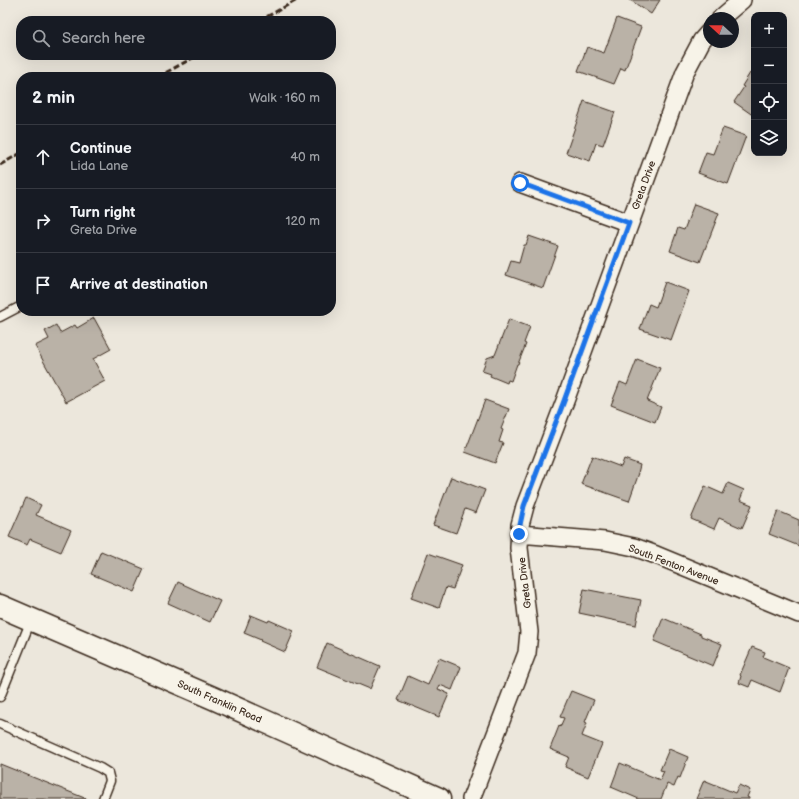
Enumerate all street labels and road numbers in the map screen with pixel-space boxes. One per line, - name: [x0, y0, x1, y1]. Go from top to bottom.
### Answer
- street label: Greta Drive: [629, 159, 658, 212]
- street label: South Fenton Avenue: [627, 542, 721, 588]
- street label: Greta Drive: [516, 557, 534, 609]
- street label: South Franklin Road: [176, 678, 264, 726]

